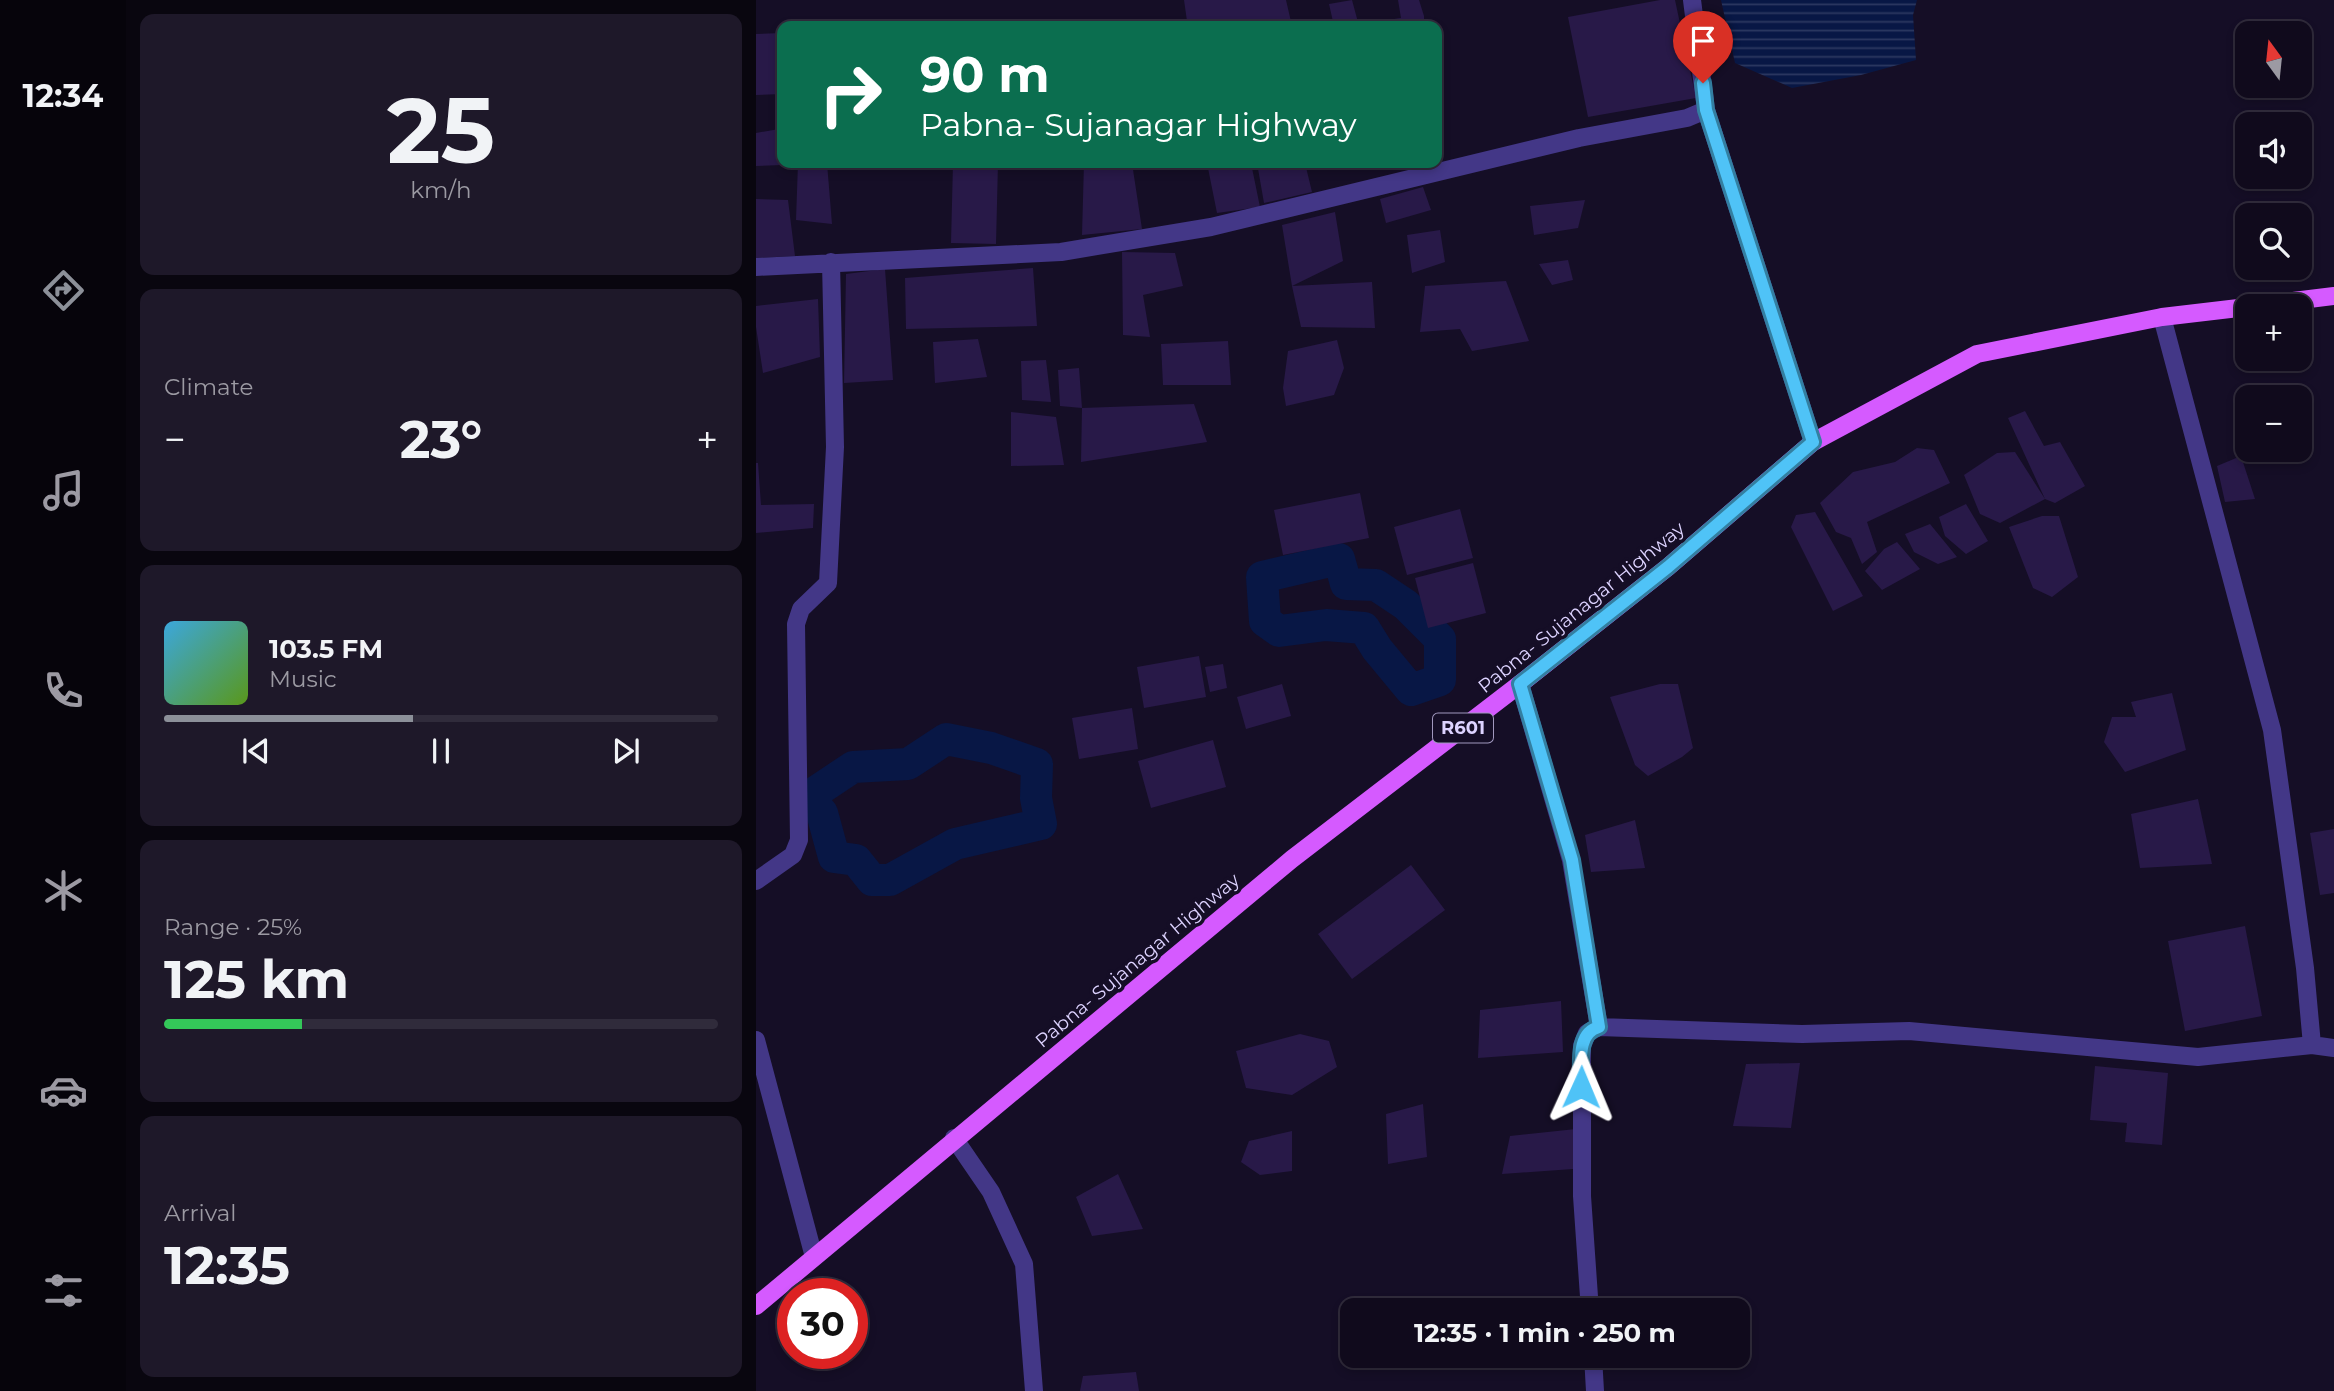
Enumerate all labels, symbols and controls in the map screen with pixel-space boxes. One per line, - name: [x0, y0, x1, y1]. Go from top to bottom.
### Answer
- pin: [1673, 11, 1733, 83]
- north arrow: [2235, 21, 2312, 98]
- map controls: [2235, 21, 2312, 462]
- icon: arrive: [1684, 22, 1722, 60]
- text: 90 m: [920, 45, 1050, 104]
- icon: right: [805, 49, 896, 140]
- text: 25: [387, 75, 495, 186]
- text: 12:34: [23, 76, 103, 115]
- text: Pabna- Sujanagar Highway: [920, 105, 1357, 144]
- button: sound: [2235, 112, 2312, 189]
- text: km/h: [410, 176, 472, 204]
- button: search: [2235, 203, 2312, 280]
- icon: directions: [39, 266, 88, 315]
- button: +: [2235, 294, 2312, 371]
- text: Climate: [164, 373, 253, 401]
- button: −: [2235, 385, 2312, 462]
- text: 23°: [400, 408, 482, 471]
- text: −: [164, 416, 186, 463]
- text: +: [696, 416, 718, 463]
- icon: music: [39, 466, 88, 515]
- street label: Pabna- Sujanagar Highway: [1473, 516, 1690, 698]
- text: 103.5 FM: [269, 633, 383, 665]
- text: Music: [269, 665, 337, 693]
- icon: phone: [39, 666, 88, 715]
- road number: R601: [1433, 714, 1493, 742]
- icon: previous: [237, 732, 275, 770]
- icon: pause: [422, 732, 460, 770]
- icon: next: [607, 732, 645, 770]
- icon: climate: [39, 866, 88, 915]
- street label: Pabna- Sujanagar Highway: [1031, 868, 1245, 1052]
- text: Range · 25%: [164, 913, 302, 941]
- text: 125 km: [164, 948, 349, 1011]
- position arrow: [1544, 1050, 1618, 1124]
- icon: car: [39, 1066, 88, 1115]
- text: Arrival: [164, 1199, 237, 1227]
- text: 12:35: [164, 1234, 290, 1297]
- icon: filters: [39, 1266, 88, 1315]
- speed limit sign: 30: [777, 1278, 868, 1369]
- text: 12:35 · 1 min · 250 m: [1414, 1317, 1676, 1349]

